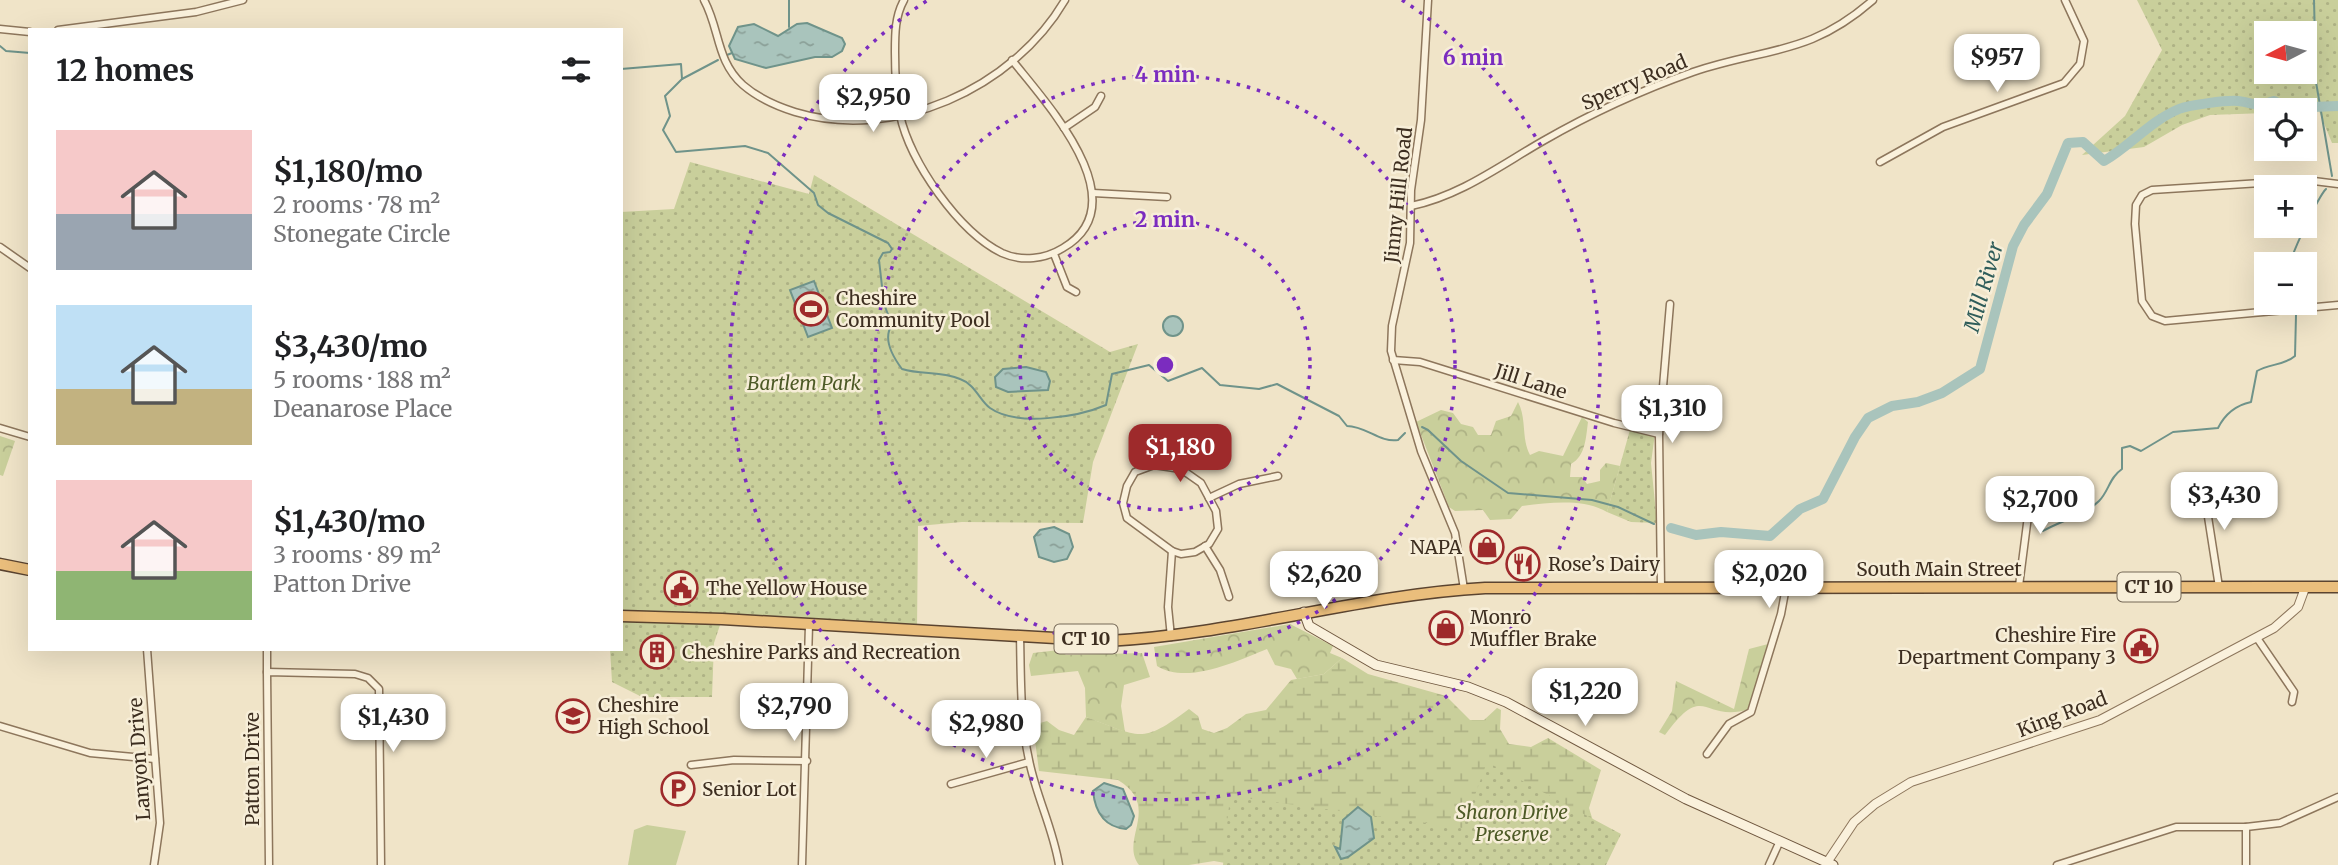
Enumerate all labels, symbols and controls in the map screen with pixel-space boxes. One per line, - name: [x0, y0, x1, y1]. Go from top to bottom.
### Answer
- north arrow: [2254, 21, 2317, 84]
- map controls: [2254, 21, 2317, 315]
- pin: $957: [1956, 34, 2038, 94]
- text: $957: [1970, 42, 2024, 71]
- text: 6 min: [1443, 44, 1503, 71]
- street label: Sperry Road: [1578, 49, 1690, 115]
- text: 12 homes: [56, 51, 194, 89]
- icon: filters: [557, 51, 595, 89]
- text: 4 min: [1135, 61, 1195, 88]
- pin: $2,950: [816, 74, 930, 134]
- text: $2,950: [835, 82, 911, 111]
- button: locate: [2254, 98, 2317, 161]
- street label: Jinny Hill Road: [1379, 126, 1417, 265]
- text: $1,180/mo: [273, 152, 423, 190]
- icon: home: [112, 158, 196, 242]
- button: +: [2254, 175, 2317, 238]
- text: 2 rooms · 78 m²: [273, 190, 440, 219]
- text: 2 min: [1135, 206, 1195, 233]
- text: Stonegate Circle: [273, 219, 450, 248]
- water label: Mill River: [1958, 238, 2009, 336]
- button: −: [2254, 252, 2317, 315]
- place label: Cheshire Community Pool: [836, 286, 990, 332]
- sports icon: Cheshire Community Pool: [792, 290, 830, 328]
- text: $3,430/mo: [273, 327, 427, 365]
- icon: home: [112, 333, 196, 417]
- centre of rings: [1153, 353, 1177, 377]
- street label: Jill Lane: [1491, 358, 1570, 404]
- text: 5 rooms · 188 m²: [273, 365, 451, 394]
- park label: Bartlem Park: [747, 371, 862, 395]
- pin: $1,310: [1615, 386, 1729, 445]
- text: $1,310: [1637, 393, 1707, 422]
- text: Deanarose Place: [273, 394, 452, 423]
- pin: $1,180: [1123, 424, 1237, 484]
- text: $1,180: [1145, 432, 1215, 461]
- pin: $3,430: [2167, 472, 2281, 532]
- pin: $2,700: [1983, 476, 2097, 536]
- text: $3,430: [2187, 480, 2261, 509]
- text: $2,700: [2002, 484, 2078, 513]
- text: $1,430/mo: [273, 502, 425, 540]
- icon: home: [112, 508, 196, 592]
- shop icon: NAPA: [1468, 528, 1506, 566]
- place label: NAPA: [1410, 535, 1463, 559]
- text: 3 rooms · 89 m²: [273, 540, 441, 569]
- restaurant icon: Rose’s Dairy: [1504, 545, 1542, 583]
- pin: $2,020: [1712, 550, 1826, 610]
- pin: $2,620: [1267, 552, 1381, 611]
- place label: Rose’s Dairy: [1548, 552, 1660, 576]
- street label: South Main Street: [1856, 557, 2022, 581]
- text: $2,020: [1730, 558, 1808, 587]
- text: $2,620: [1286, 559, 1362, 588]
- text: Patton Drive: [273, 569, 411, 598]
- public building icon: The Yellow House: [662, 569, 700, 607]
- road number: CT 10: [2118, 572, 2180, 602]
- place label: The Yellow House: [706, 576, 867, 600]
- place label: Monro Muffler Brake: [1470, 605, 1597, 651]
- shop icon: Monro Muffler Brake: [1427, 609, 1465, 647]
- place label: Cheshire Fire Department Company 3: [1898, 623, 2116, 669]
- road number: CT 10: [1054, 624, 1118, 654]
- public building icon: Cheshire Fire Department Company 3: [2122, 627, 2160, 665]
- building icon: Cheshire Parks and Recreation: [638, 633, 676, 671]
- place label: Cheshire Parks and Recreation: [682, 640, 961, 664]
- pin: $1,220: [1528, 668, 1642, 728]
- text: $1,220: [1548, 676, 1622, 705]
- pin: $2,790: [737, 684, 851, 743]
- street label: King Road: [2014, 686, 2110, 742]
- text: $2,790: [756, 691, 832, 720]
- place label: Cheshire High School: [598, 693, 709, 739]
- pin: $1,430: [336, 694, 450, 754]
- street label: Lanyon Drive: [123, 697, 155, 821]
- school or university icon: Cheshire High School: [554, 697, 592, 735]
- pin: $2,980: [929, 700, 1043, 760]
- text: $1,430: [357, 702, 429, 731]
- text: $2,980: [948, 708, 1024, 737]
- street label: Patton Drive: [240, 712, 264, 826]
- parking icon: Senior Lot: [659, 770, 697, 808]
- place label: Senior Lot: [702, 777, 797, 801]
- park label: Sharon Drive Preserve: [1456, 800, 1568, 846]

